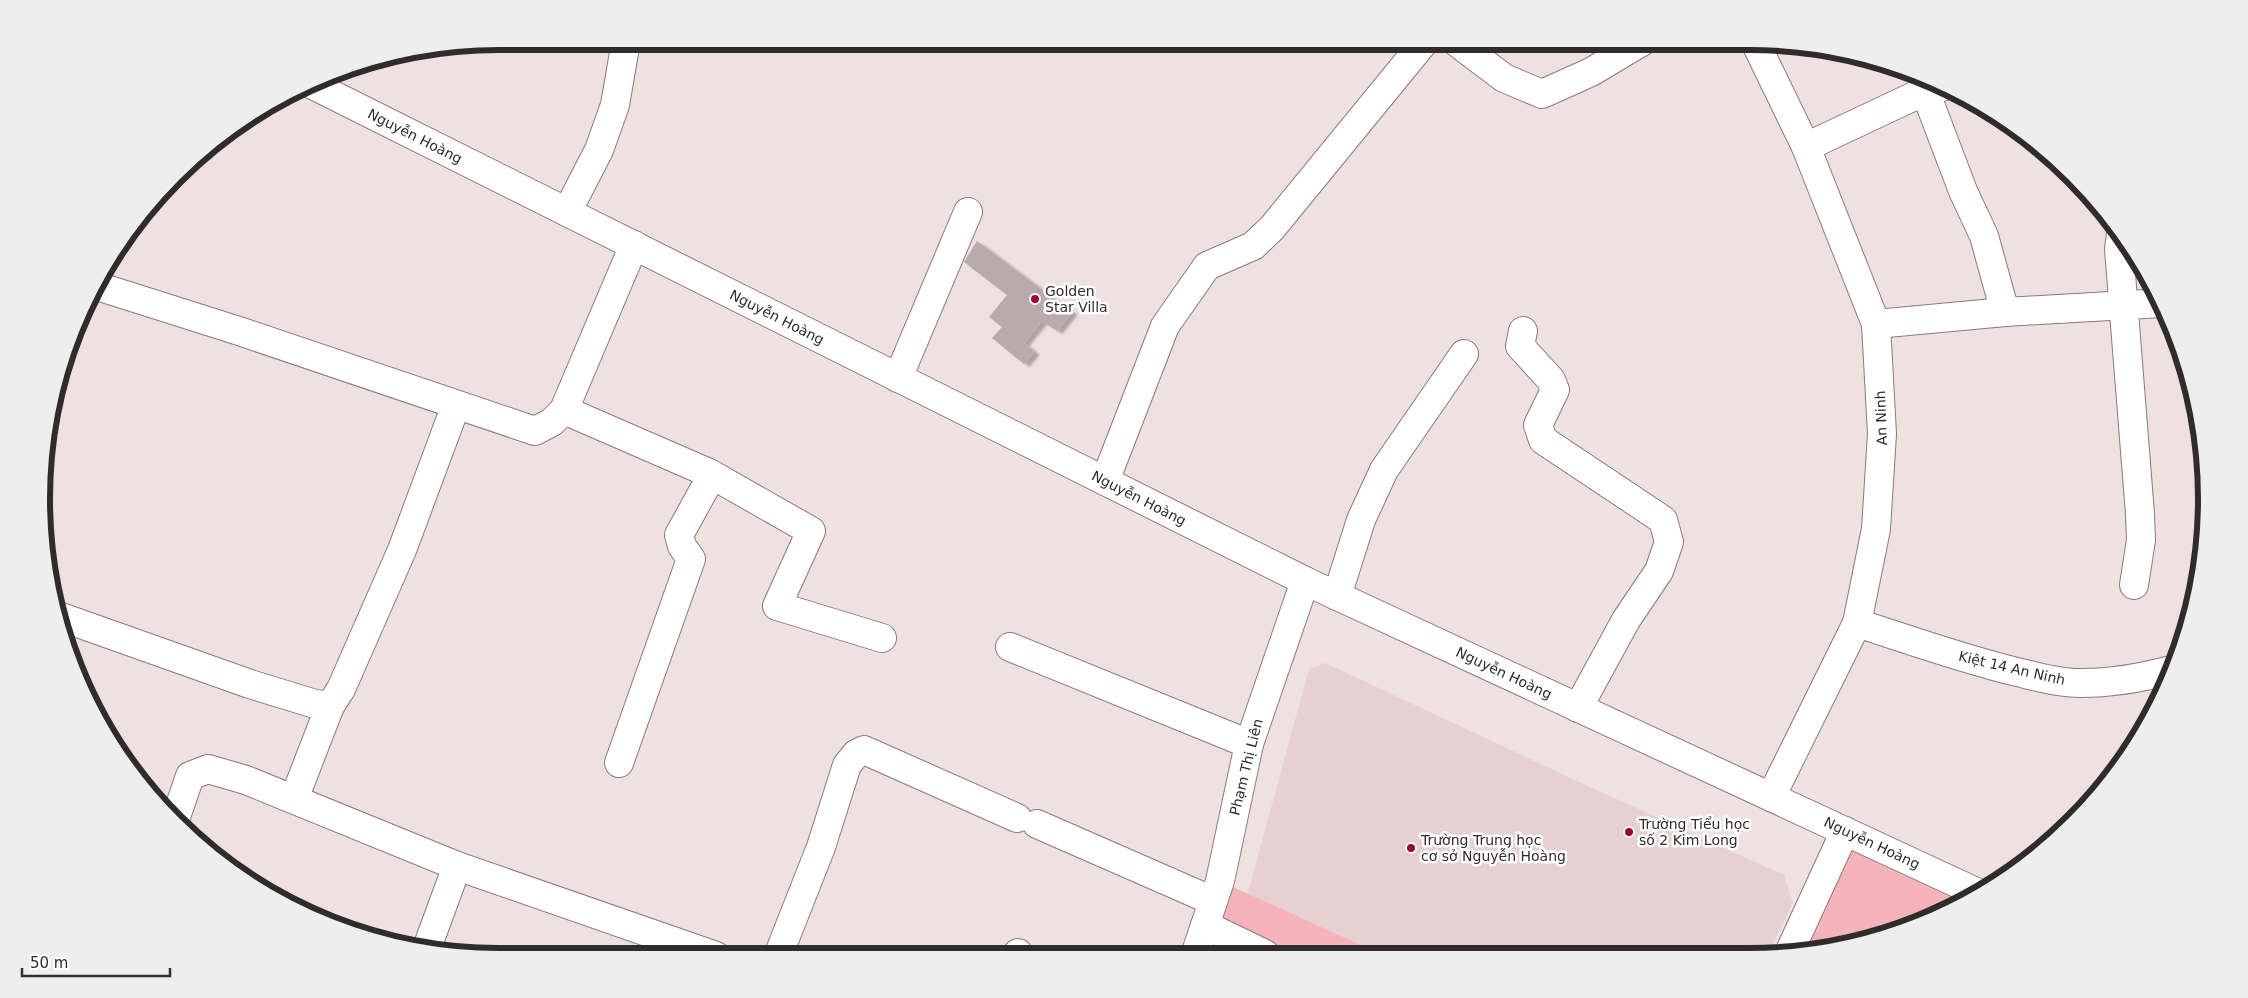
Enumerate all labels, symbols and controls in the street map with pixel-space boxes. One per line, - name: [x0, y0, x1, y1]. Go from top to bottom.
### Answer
- street label: Nguyễn Hoàng: [365, 105, 465, 167]
- place label: Golden Star Villa: [1045, 283, 1108, 315]
- street label: Nguyễn Hoàng: [727, 286, 827, 348]
- marker: Golden Star Villa: [1029, 293, 1041, 305]
- street label: An Ninh: [1872, 390, 1890, 446]
- street label: Nguyễn Hoàng: [1089, 467, 1189, 529]
- street label: Nguyễn Hoàng: [1454, 644, 1554, 702]
- street label: Kiệt 14 An Ninh: [1957, 648, 2067, 688]
- street label: Phạm Thị Liên: [1226, 717, 1266, 817]
- street label: Nguyễn Hoàng: [1822, 814, 1922, 872]
- place label: Trường Tiểu học số 2 Kim Long: [1638, 816, 1750, 848]
- marker: Trường Tiểu học số 2 Kim Long: [1623, 826, 1635, 838]
- place label: Trường Trung học cơ sở Nguyễn Hoàng: [1420, 832, 1566, 864]
- marker: Trường Trung học cơ sở Nguyễn Hoàng: [1405, 842, 1417, 854]
- scale bar: [22, 946, 170, 978]
- text: 50 m: [30, 954, 68, 972]

